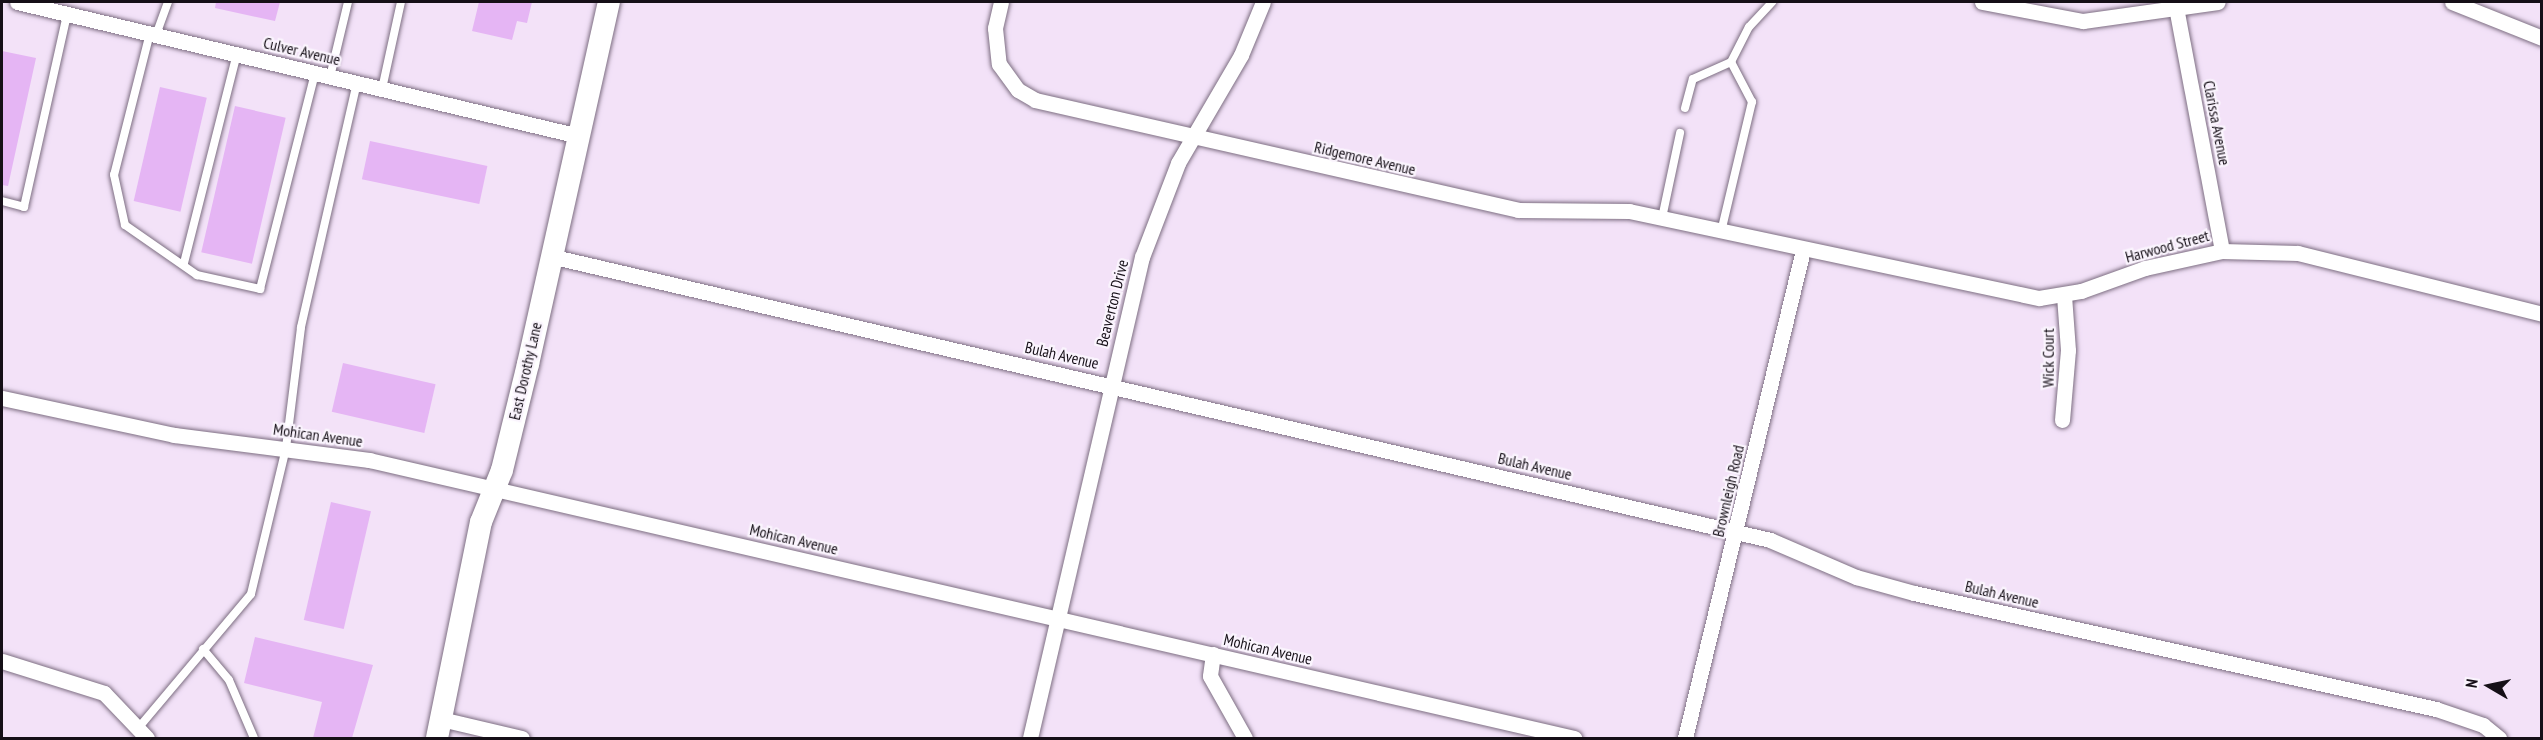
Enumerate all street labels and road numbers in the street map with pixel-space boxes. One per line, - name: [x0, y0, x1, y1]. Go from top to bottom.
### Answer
- street label: Culver Avenue: [261, 33, 343, 69]
- street label: Clarissa Avenue: [2199, 79, 2235, 167]
- street label: Ridgemore Avenue: [1312, 137, 1418, 179]
- street label: Harwood Street: [2123, 226, 2211, 266]
- street label: Beaverton Drive: [1092, 258, 1132, 348]
- street label: East Dorothy Lane: [504, 320, 546, 422]
- street label: Wick Court: [2038, 328, 2058, 388]
- street label: Bulah Avenue: [1023, 337, 1101, 373]
- street label: Mohican Avenue: [272, 419, 364, 451]
- street label: Brownleigh Road: [1708, 443, 1748, 539]
- street label: Bulah Avenue: [1496, 448, 1574, 484]
- street label: Mohican Avenue: [748, 519, 840, 559]
- street label: Bulah Avenue: [1963, 576, 2041, 612]
- street label: Mohican Avenue: [1222, 629, 1314, 669]

